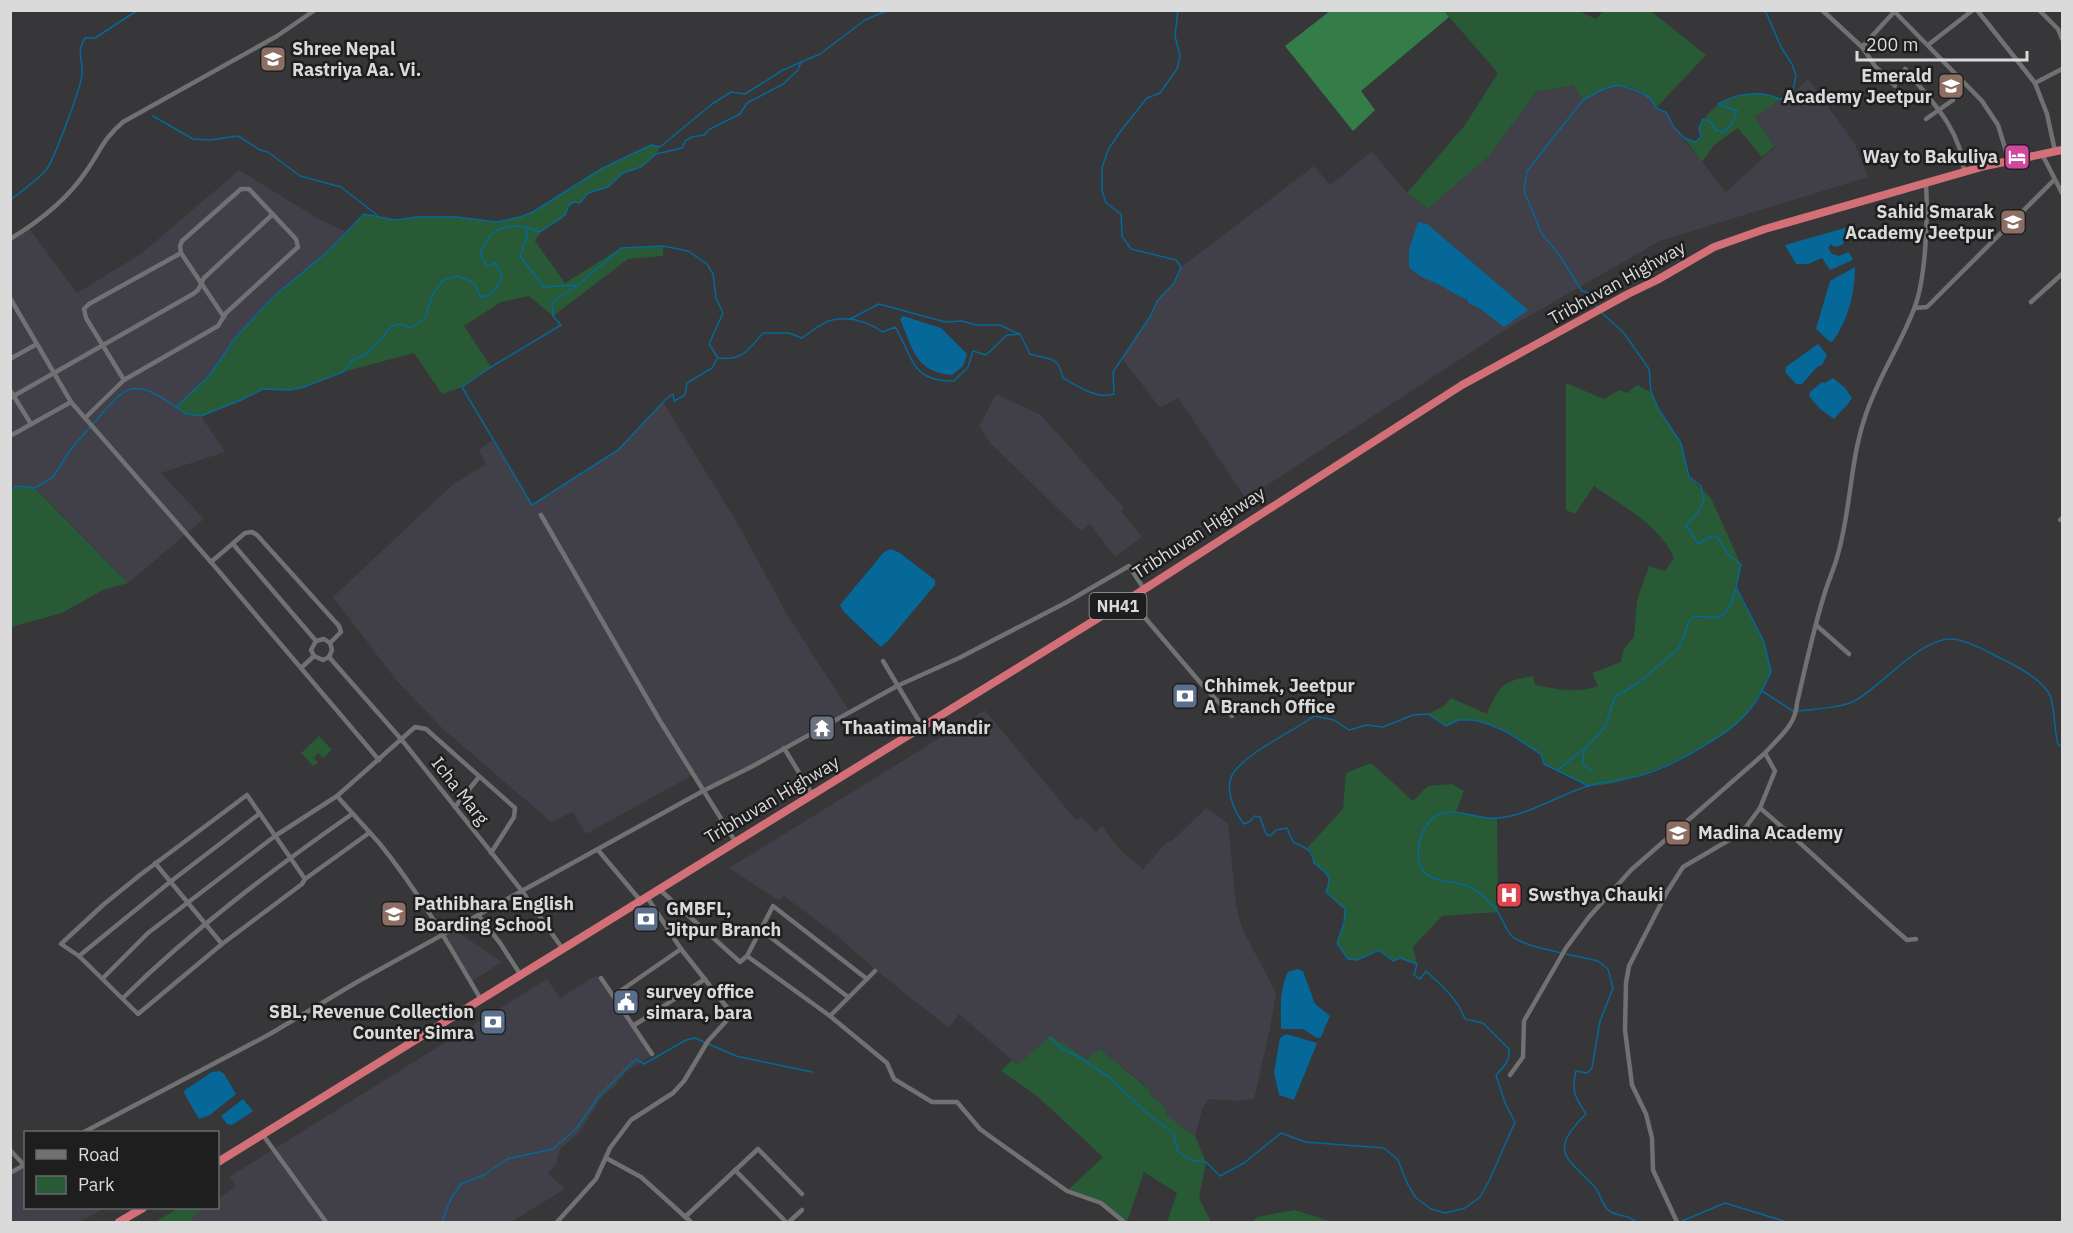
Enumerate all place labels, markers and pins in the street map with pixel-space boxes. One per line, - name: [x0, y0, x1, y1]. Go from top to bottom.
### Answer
- place label: Shree Nepal Rastriya Aa. Vi.: [292, 37, 421, 81]
- school or university icon: Shree Nepal Rastriya Aa. Vi.: [258, 44, 288, 74]
- place label: Emerald Academy Jeetpur: [1783, 64, 1932, 108]
- school or university icon: Emerald Academy Jeetpur: [1936, 71, 1966, 101]
- hotel icon: Way to Bakuliya: [2002, 142, 2032, 172]
- place label: Way to Bakuliya: [1862, 145, 1998, 168]
- place label: Sahid Smarak Academy Jeetpur: [1845, 200, 1995, 244]
- school or university icon: Sahid Smarak Academy Jeetpur: [1998, 207, 2028, 237]
- place label: Chhimek, Jeetpur A Branch Office: [1204, 674, 1355, 718]
- bank icon: Chhimek, Jeetpur A Branch Office: [1170, 681, 1200, 711]
- temple icon: Thaatimai Mandir: [807, 713, 837, 743]
- place label: Thaatimai Mandir: [842, 716, 990, 739]
- school or university icon: Madina Academy: [1663, 818, 1693, 848]
- place label: Madina Academy: [1698, 821, 1843, 844]
- hospital icon: Swsthya Chauki: [1494, 880, 1524, 910]
- place label: Swsthya Chauki: [1528, 883, 1664, 906]
- place label: Pathibhara English Boarding School: [414, 892, 574, 936]
- place label: GMBFL, Jitpur Branch: [666, 897, 781, 941]
- school or university icon: Pathibhara English Boarding School: [379, 899, 409, 929]
- bank icon: GMBFL, Jitpur Branch: [631, 904, 661, 934]
- place label: survey office simara, bara: [646, 980, 754, 1024]
- public building icon: survey office simara, bara: [611, 987, 641, 1017]
- place label: SBL, Revenue Collection Counter Simra: [269, 1000, 474, 1044]
- bank icon: SBL, Revenue Collection Counter Simra: [478, 1007, 508, 1037]

